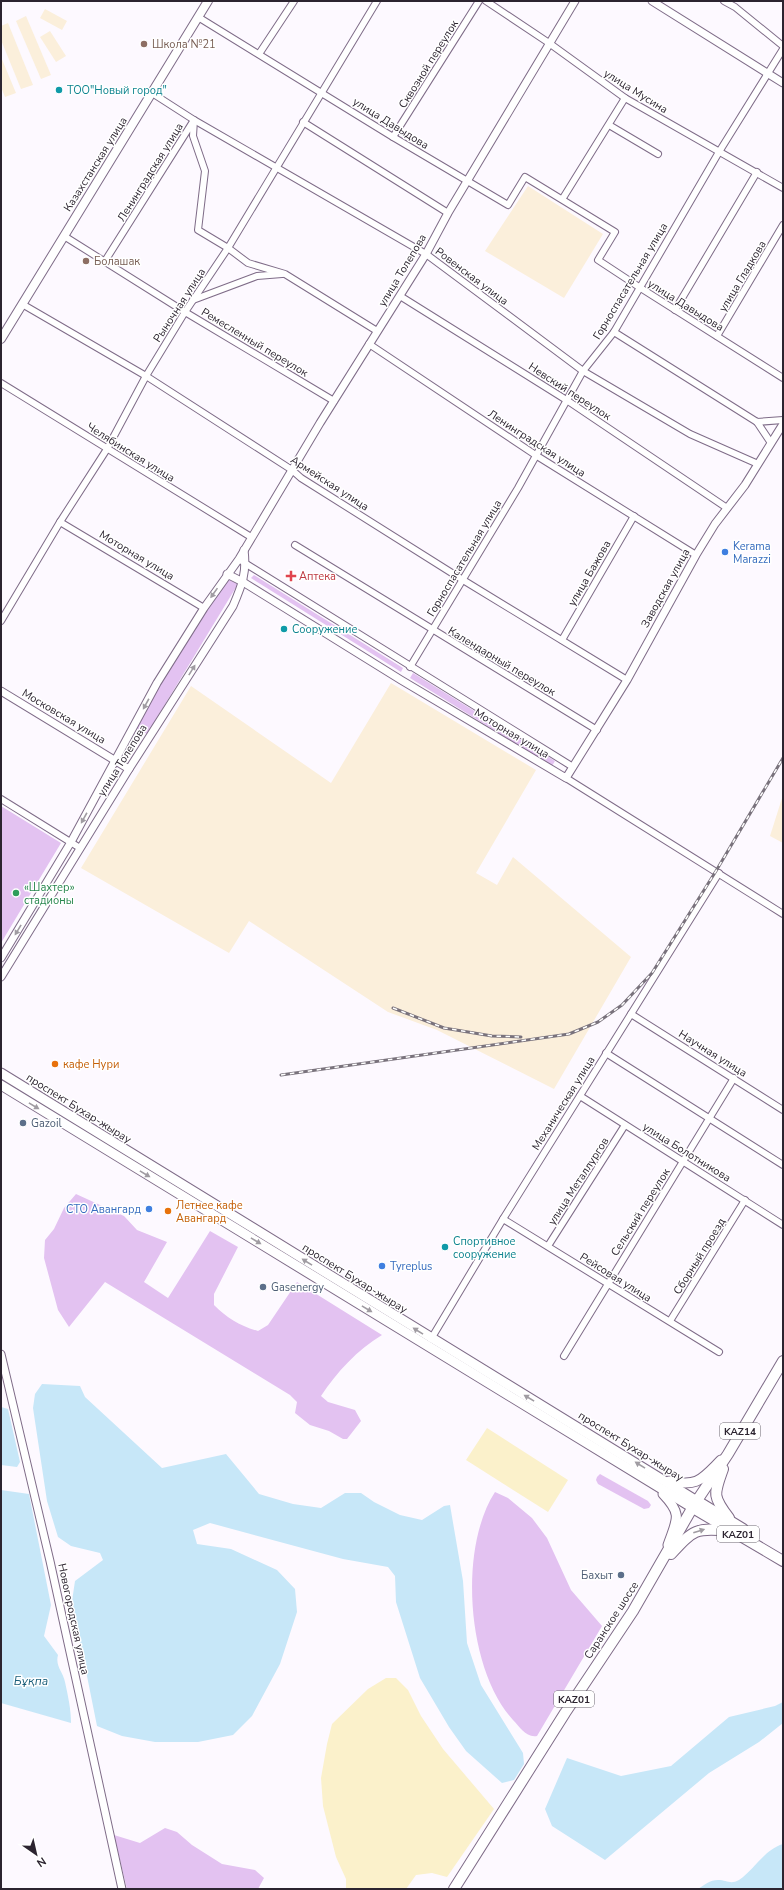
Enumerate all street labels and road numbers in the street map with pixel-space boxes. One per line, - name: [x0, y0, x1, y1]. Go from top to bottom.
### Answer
- street label: Сквозной переулок: [395, 17, 462, 111]
- street label: улица Мусина: [601, 66, 671, 117]
- street label: улица Давыдова: [350, 94, 432, 153]
- street label: Казахстанская улица: [60, 114, 131, 214]
- street label: Ленинградская улица: [114, 120, 187, 224]
- street label: Горноспасательная улица: [590, 220, 671, 342]
- street label: улица Толепова: [375, 231, 430, 309]
- street label: улица Гладкова: [715, 238, 770, 315]
- street label: Ровенская улица: [432, 244, 511, 309]
- street label: Рыночная улица: [150, 265, 209, 345]
- street label: улица Давыдова: [645, 276, 727, 335]
- street label: Ремесленный переулок: [199, 305, 311, 380]
- street label: Невский переулок: [526, 359, 614, 424]
- street label: Ленинградская улица: [485, 406, 588, 481]
- street label: Челябинская улица: [84, 419, 178, 486]
- street label: Армейская улица: [288, 452, 372, 514]
- street label: Горноспасательная улица: [424, 497, 505, 619]
- street label: Моторная улица: [96, 527, 177, 584]
- street label: улица Бажова: [565, 538, 614, 609]
- street label: Заводская улица: [638, 546, 693, 630]
- street label: Календарный переулок: [445, 623, 558, 700]
- street label: Московская улица: [19, 685, 108, 747]
- street label: Моторная улица: [471, 705, 552, 762]
- street label: улица Толепова: [94, 721, 151, 799]
- street label: Научная улица: [676, 1026, 750, 1080]
- street label: Механическая улица: [528, 1053, 599, 1153]
- street label: проспект Бухар-жырау: [23, 1070, 134, 1147]
- street label: улица Болотникова: [640, 1119, 734, 1186]
- street label: улица Металлургов: [544, 1135, 612, 1228]
- street label: Сельский переулок: [607, 1165, 674, 1259]
- street label: Сборный проезд: [670, 1215, 729, 1297]
- street label: проспект Бухар-жырау: [299, 1240, 410, 1317]
- street label: Рейсовая улица: [577, 1249, 655, 1306]
- street label: проспект Бухар-жырау: [575, 1408, 686, 1485]
- road number: KAZ14: [720, 1423, 760, 1439]
- road number: KАZ01: [717, 1526, 759, 1542]
- street label: Новогородская улица: [54, 1562, 93, 1676]
- street label: Саранское шоссе: [581, 1579, 642, 1662]
- road number: KAZ01: [554, 1691, 594, 1707]

